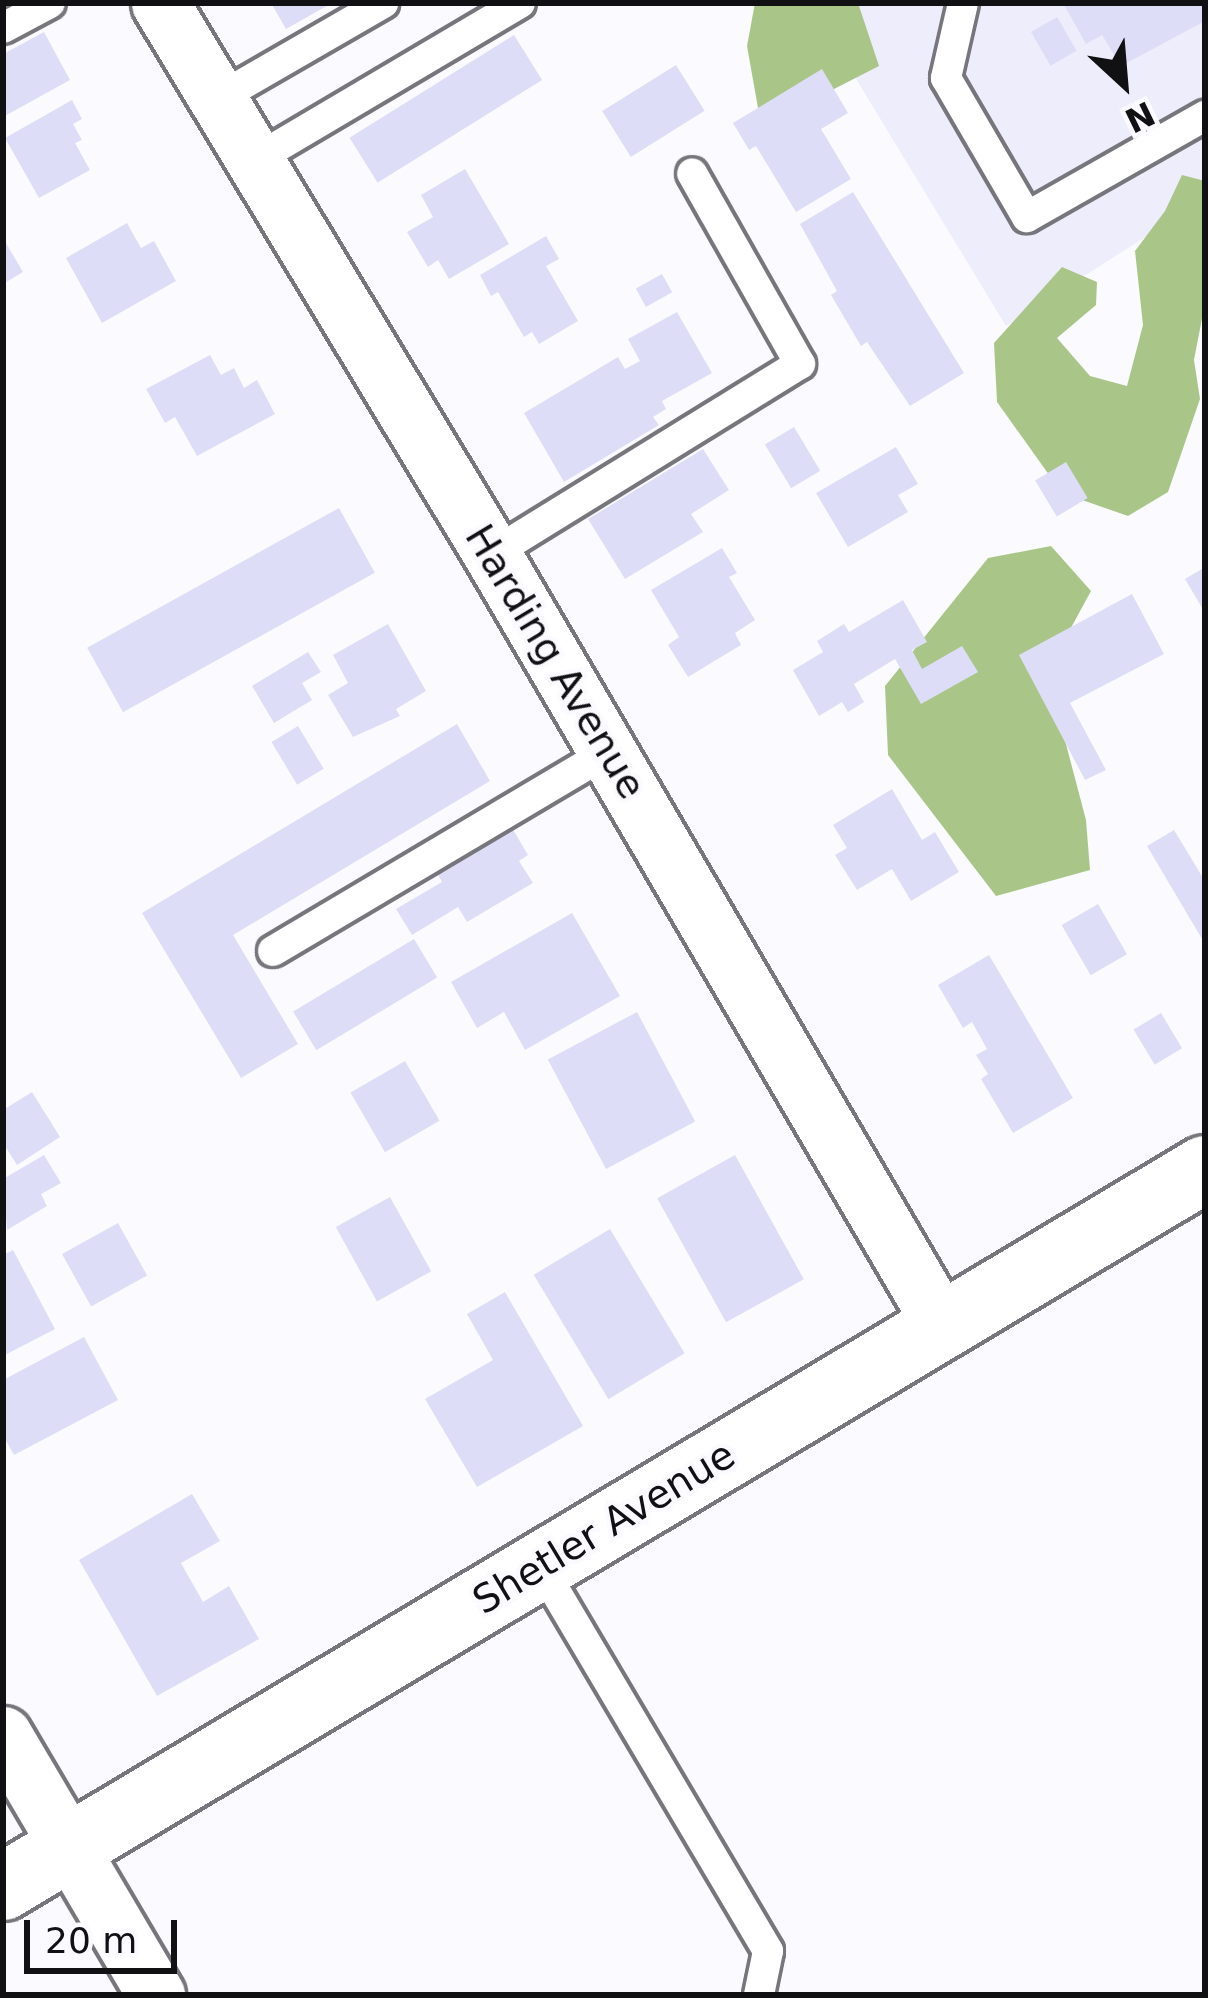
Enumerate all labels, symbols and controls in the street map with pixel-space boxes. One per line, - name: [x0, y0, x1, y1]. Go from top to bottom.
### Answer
- north arrow: [1064, 24, 1184, 144]
- text: N: [1119, 93, 1161, 140]
- street label: Harding Avenue: [455, 517, 655, 807]
- street label: Shetler Avenue: [465, 1431, 743, 1625]
- scale bar: [30, 1896, 183, 1970]
- text: 20 m: [45, 1920, 137, 1961]

